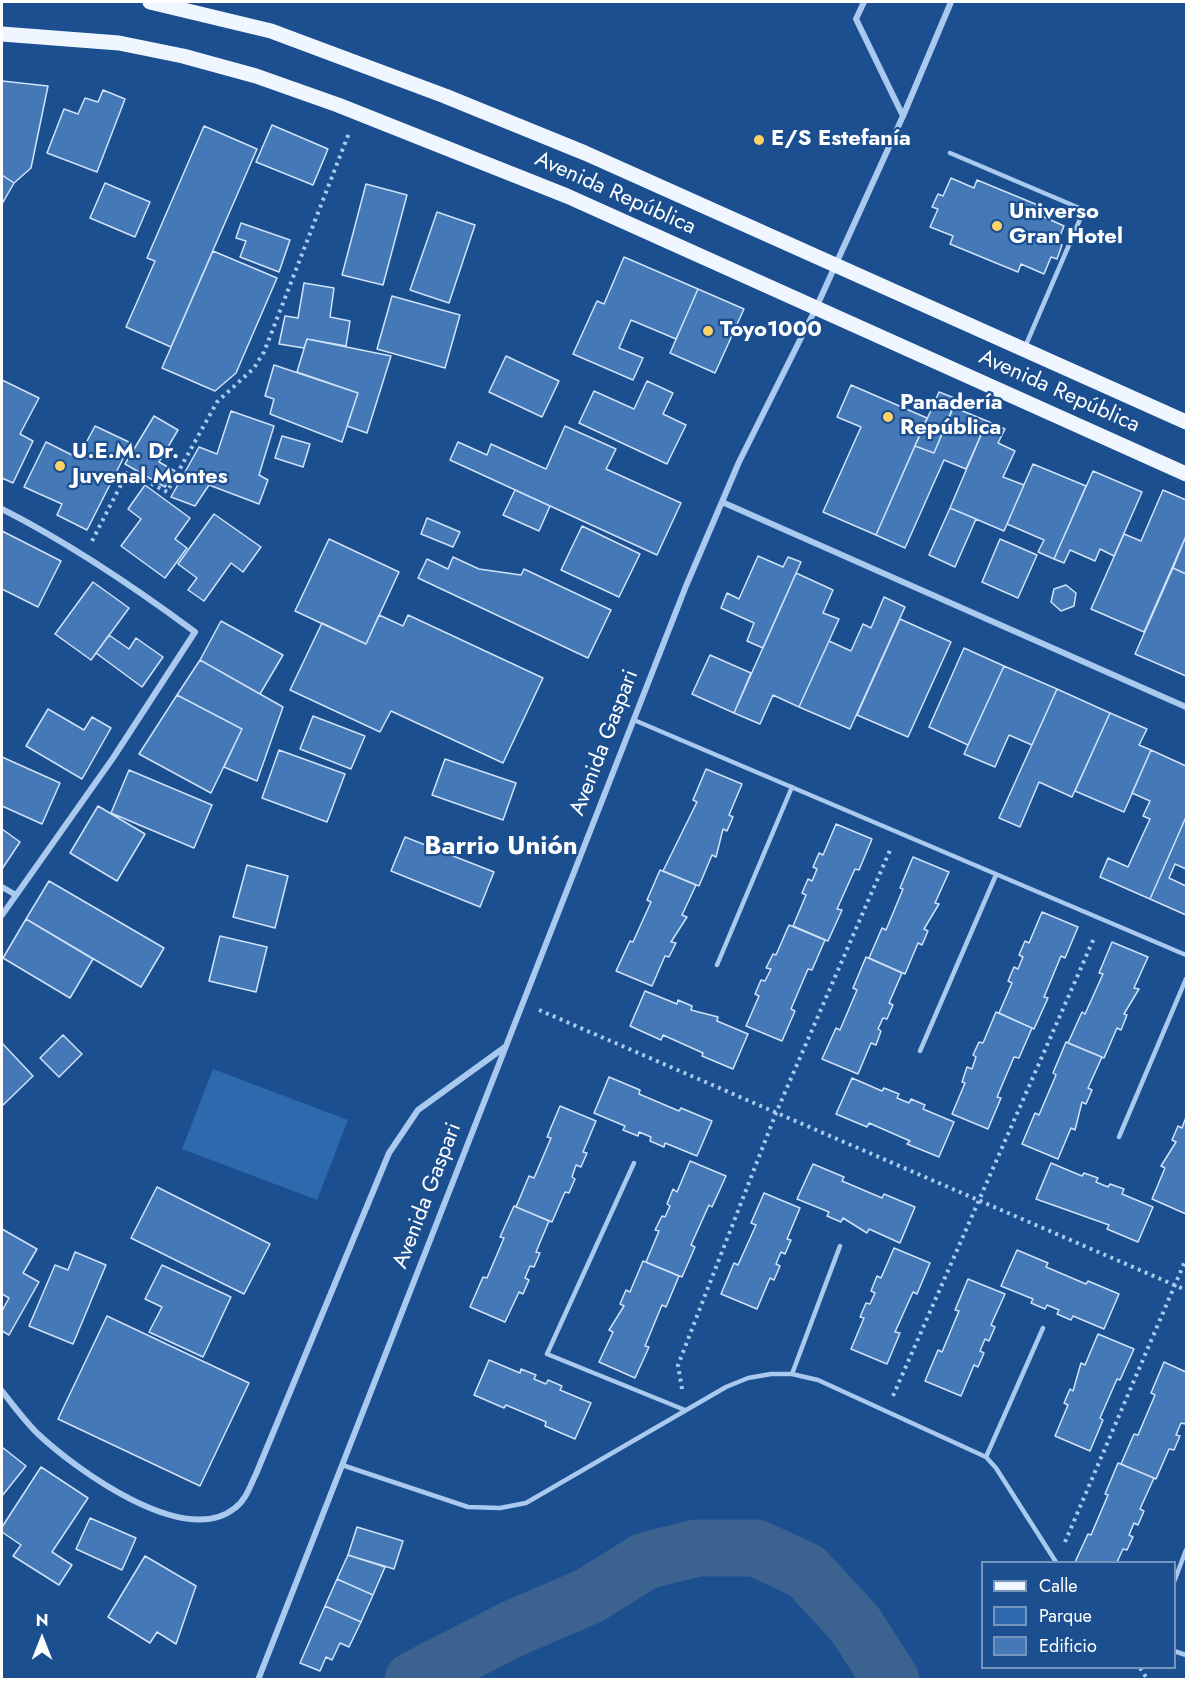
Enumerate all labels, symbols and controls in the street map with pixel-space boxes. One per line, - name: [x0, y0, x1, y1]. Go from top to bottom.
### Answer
- place label: E/S Estefanía: [771, 127, 911, 153]
- marker: E/S Estefanía: [752, 133, 766, 147]
- street label: Avenida República: [530, 147, 700, 241]
- place label: Universo Gran Hotel: [1009, 200, 1123, 252]
- marker: Universo Gran Hotel: [990, 219, 1004, 233]
- place label: Toyo1000: [720, 318, 822, 344]
- marker: Toyo1000: [701, 324, 715, 338]
- street label: Avenida República: [974, 345, 1144, 439]
- place label: Panadería República: [900, 391, 1003, 442]
- marker: Panadería República: [881, 410, 895, 424]
- place label: U.E.M. Dr. Juvenal Montes: [72, 440, 228, 492]
- marker: U.E.M. Dr. Juvenal Montes: [53, 459, 67, 473]
- street label: Avenida Gaspari: [565, 666, 645, 820]
- district label: Barrio Unión: [424, 832, 578, 864]
- street label: Avenida Gaspari: [388, 1119, 468, 1273]
- legend: [981, 1561, 1176, 1669]
- text: Calle: [1039, 1573, 1078, 1599]
- text: Parque: [1039, 1603, 1092, 1629]
- north arrow: [12, 1609, 72, 1669]
- text: N: [36, 1609, 48, 1632]
- text: Edificio: [1039, 1633, 1097, 1659]

